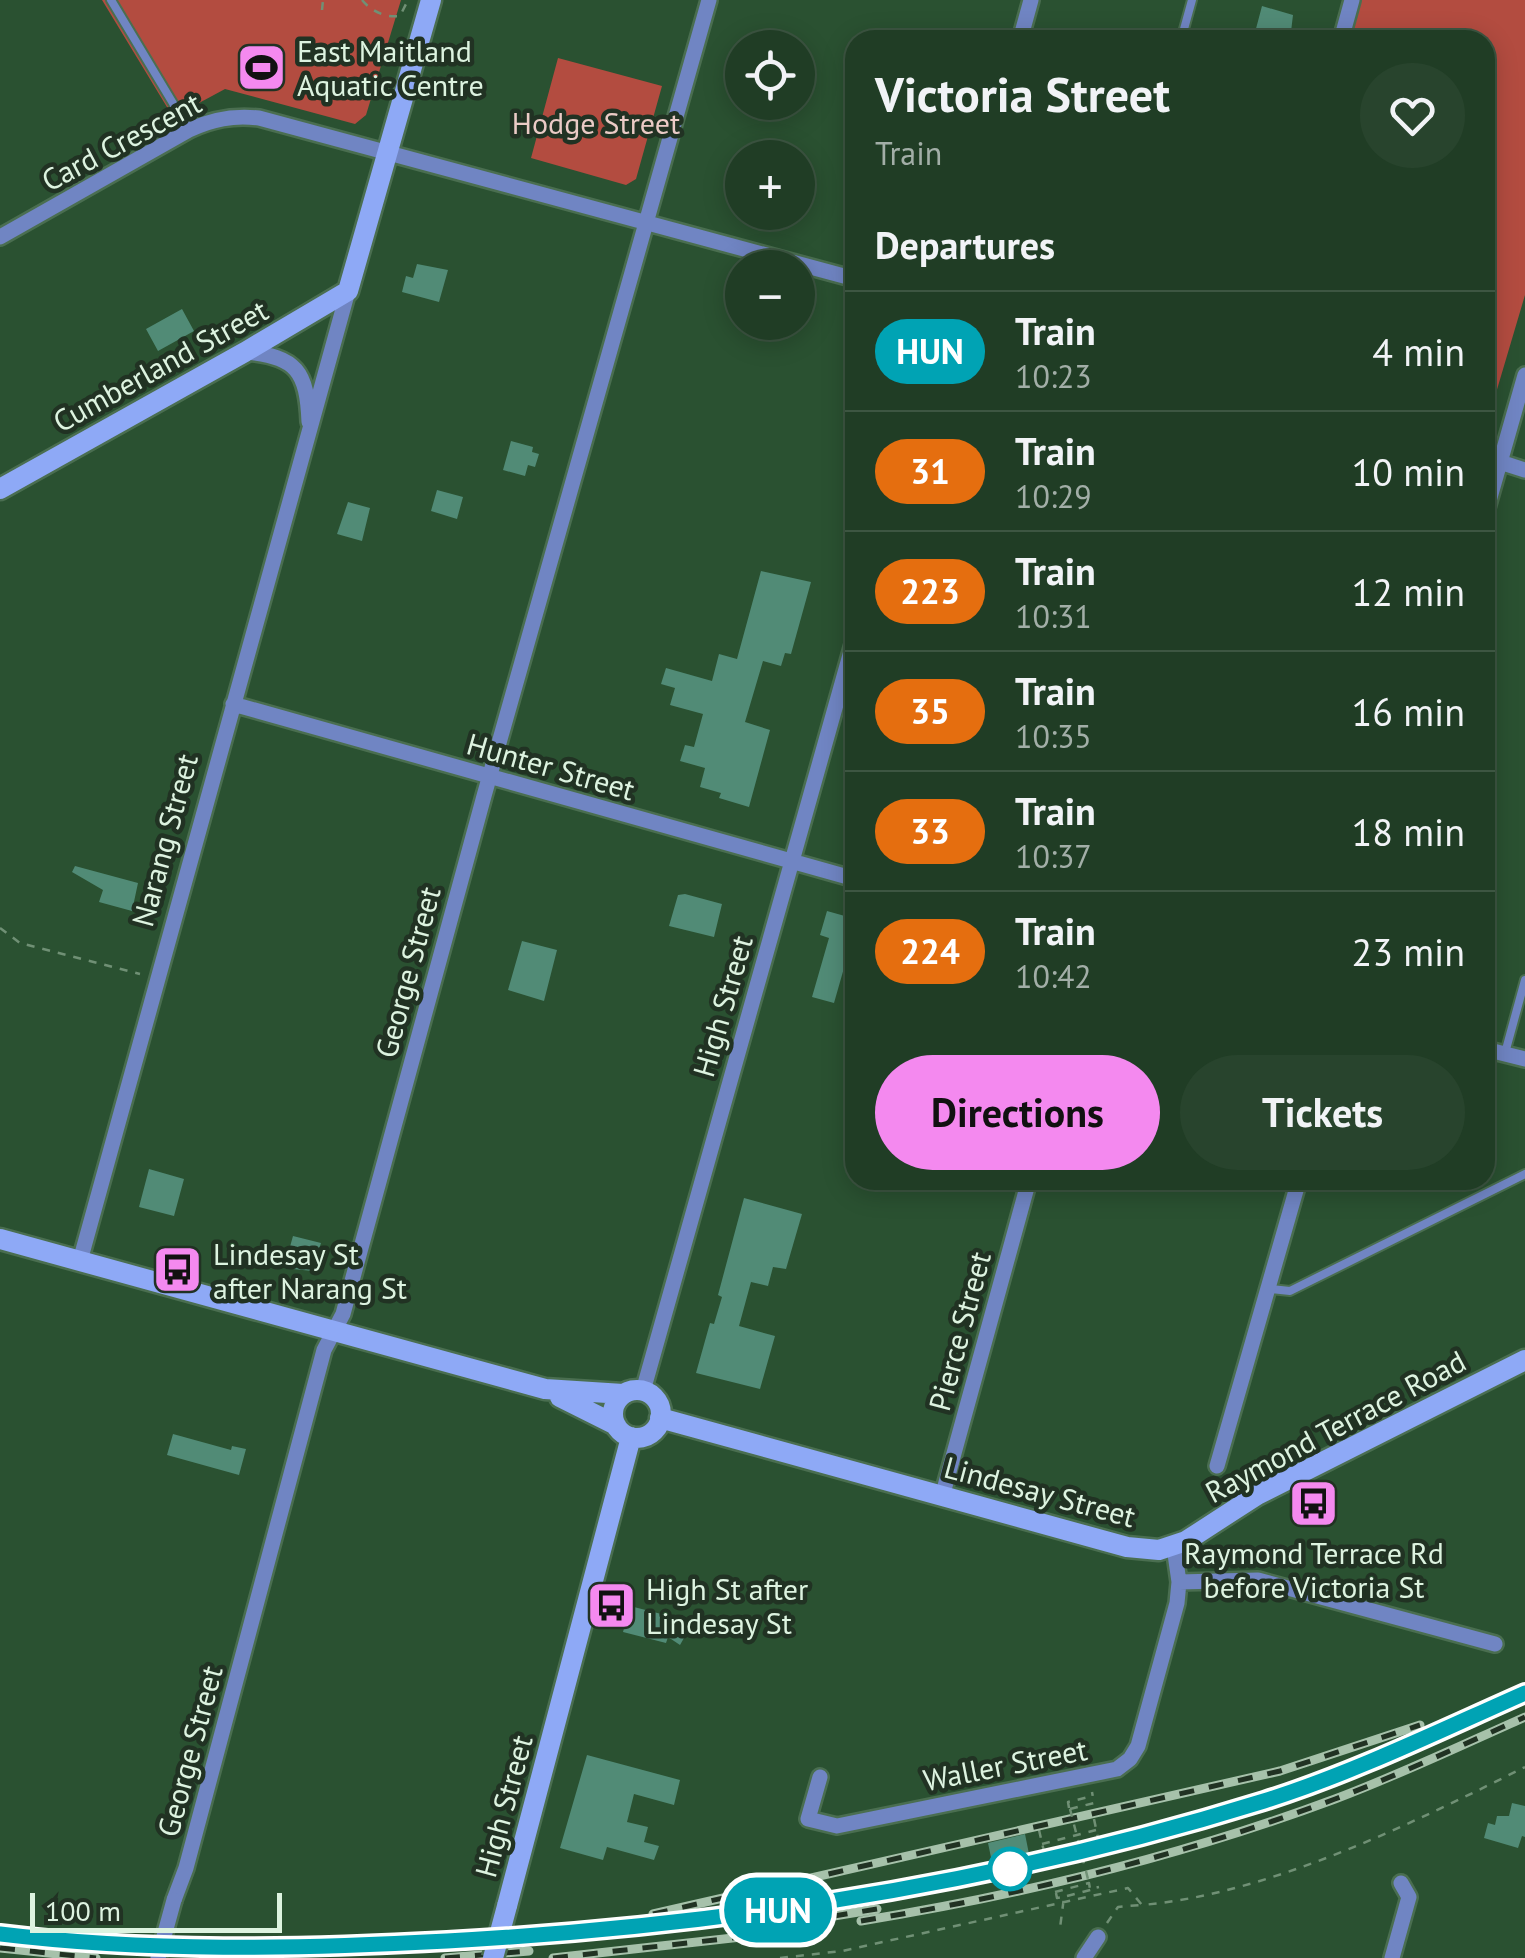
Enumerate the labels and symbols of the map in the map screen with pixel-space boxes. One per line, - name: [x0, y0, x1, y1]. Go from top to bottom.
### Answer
- place label: East Maitland Aquatic Centre: [297, 31, 484, 104]
- sports icon: East Maitland Aquatic Centre: [236, 41, 288, 93]
- street label: Card Crescent: [34, 83, 208, 199]
- park label: Hodge Street: [512, 103, 680, 142]
- street label: Cumberland Street: [46, 290, 274, 440]
- street label: Hunter Street: [463, 723, 639, 809]
- street label: Narang Street: [122, 749, 206, 931]
- street label: George Street: [365, 882, 449, 1062]
- street label: High Street: [683, 931, 761, 1081]
- place label: Lindesay St after Narang St: [213, 1234, 407, 1307]
- bus stop icon: Lindesay St after Narang St: [152, 1244, 204, 1296]
- street label: Pierce Street: [919, 1247, 999, 1415]
- street label: Raymond Terrace Road: [1198, 1341, 1472, 1511]
- street label: Lindesay Street: [940, 1447, 1140, 1535]
- bus stop icon: Raymond Terrace Rd before Victoria St: [1288, 1477, 1340, 1529]
- place label: Raymond Terrace Rd before Victoria St: [1184, 1533, 1444, 1606]
- place label: High St after Lindesay St: [646, 1569, 808, 1642]
- bus stop icon: High St after Lindesay St: [585, 1579, 637, 1631]
- street label: George Street: [147, 1661, 231, 1841]
- street label: Waller Street: [920, 1729, 1090, 1799]
- street label: High Street: [465, 1731, 541, 1881]
- unlabelled marker: [989, 1848, 1031, 1890]
- line badge: HUN: [720, 1878, 836, 1942]
- scale bar: [30, 1888, 282, 1932]

